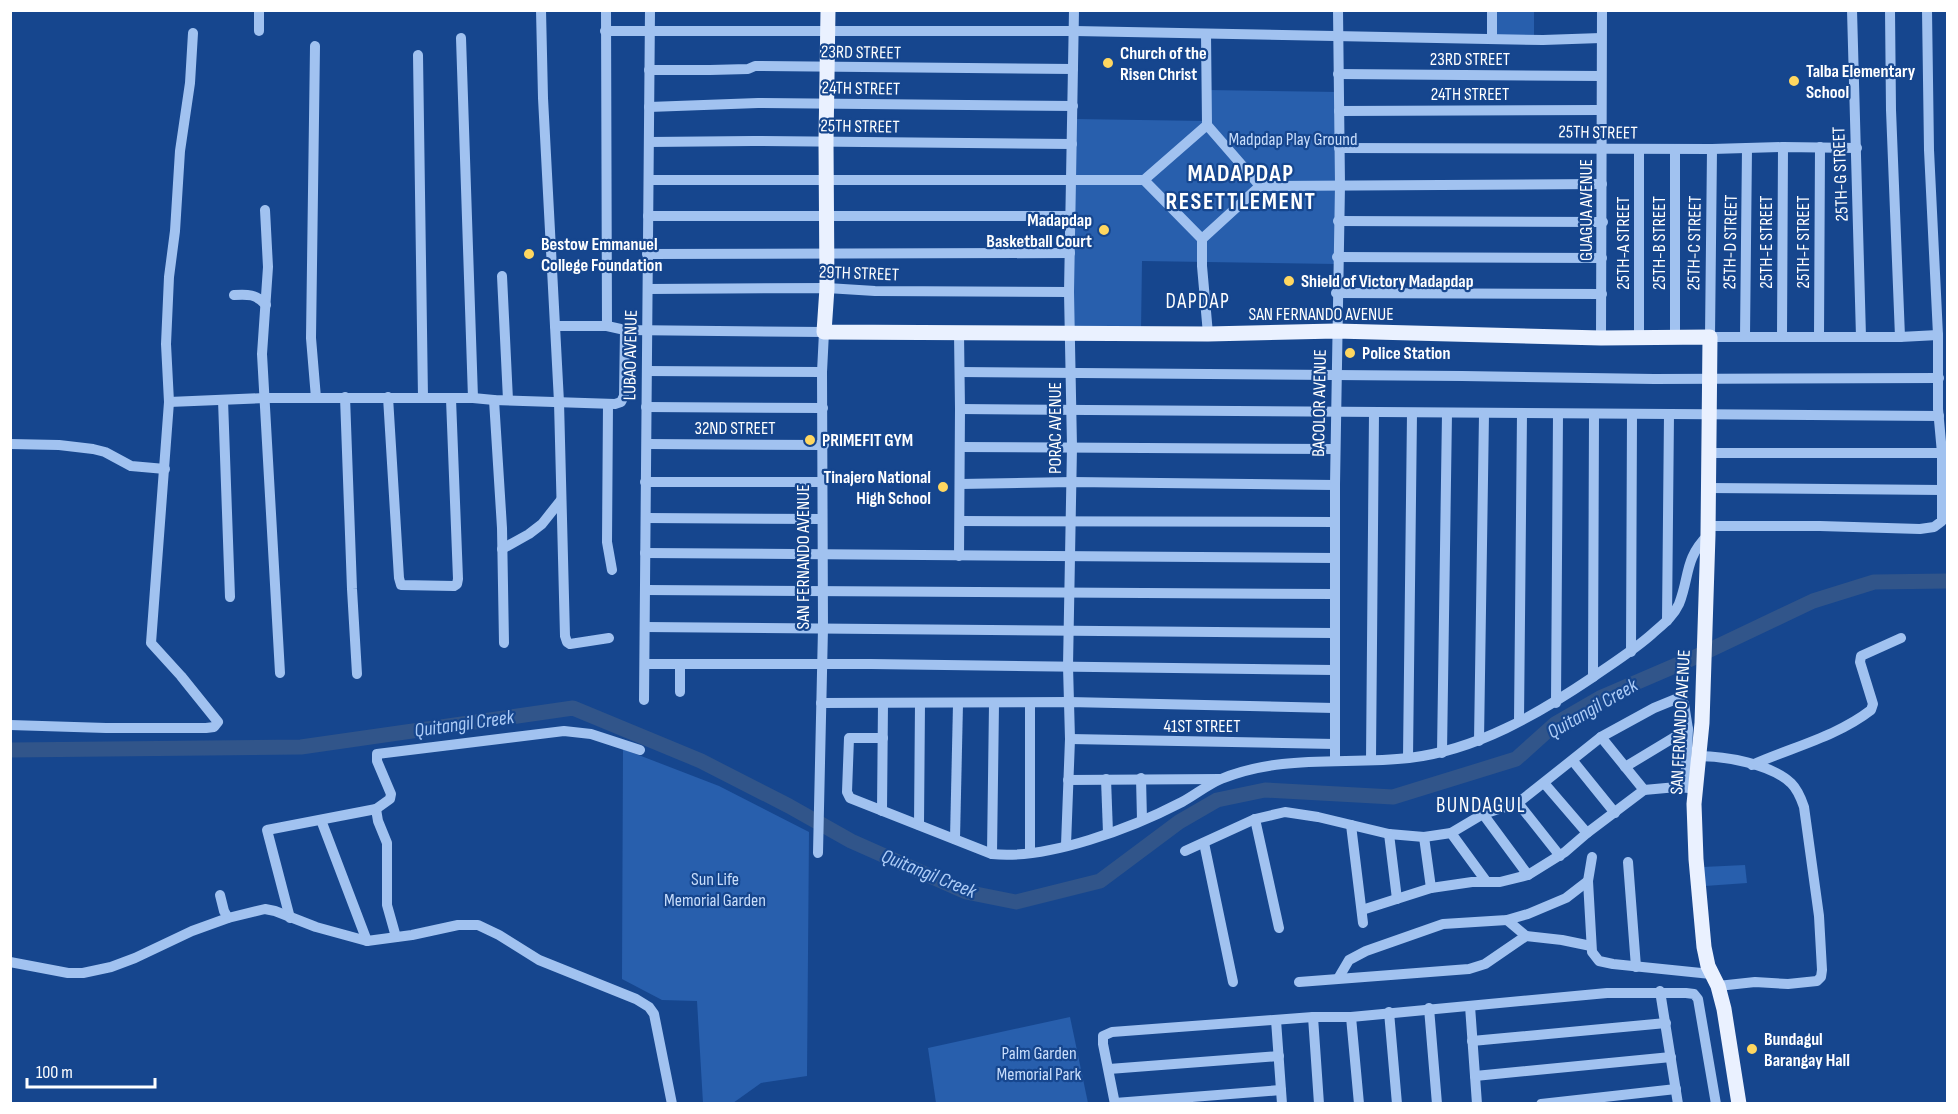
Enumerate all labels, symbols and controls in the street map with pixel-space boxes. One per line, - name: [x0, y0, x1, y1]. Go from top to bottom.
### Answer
- street label: 23RD STREET: [821, 41, 901, 64]
- place label: Church of the Risen Christ: [1120, 43, 1207, 85]
- street label: 23RD STREET: [1430, 49, 1510, 70]
- marker: Church of the Risen Christ: [1101, 56, 1115, 70]
- place label: Talba Elementary School: [1806, 61, 1916, 103]
- marker: Talba Elementary School: [1787, 74, 1801, 88]
- street label: 24TH STREET: [822, 77, 900, 100]
- street label: 24TH STREET: [1431, 84, 1509, 105]
- street label: 25TH STREET: [820, 115, 900, 138]
- street label: 25TH STREET: [1558, 121, 1638, 144]
- street label: 25TH-G STREET: [1828, 126, 1853, 222]
- park label: Madpdap Play Ground: [1229, 129, 1358, 150]
- district label: MADAPDAP RESETTLEMENT: [1165, 159, 1317, 216]
- street label: GUAGUA AVENUE: [1576, 159, 1597, 261]
- street label: 25TH-D STREET: [1719, 194, 1742, 290]
- street label: 25TH-E STREET: [1756, 195, 1777, 289]
- street label: 25TH-F STREET: [1793, 195, 1814, 289]
- street label: 25TH-A STREET: [1613, 196, 1634, 290]
- street label: 25TH-B STREET: [1649, 196, 1670, 290]
- street label: 25TH-C STREET: [1683, 196, 1706, 291]
- place label: Madapdap Basketball Court: [986, 210, 1092, 252]
- marker: Madapdap Basketball Court: [1097, 223, 1111, 237]
- place label: Bestow Emmanuel College Foundation: [541, 234, 662, 276]
- marker: Bestow Emmanuel College Foundation: [522, 247, 536, 261]
- street label: 29TH STREET: [819, 262, 899, 285]
- place label: Shield of Victory Madapdap: [1301, 271, 1474, 292]
- marker: Shield of Victory Madapdap: [1282, 274, 1296, 288]
- district label: DAPDAP: [1166, 289, 1230, 314]
- street label: SAN FERNANDO AVENUE: [1248, 304, 1394, 325]
- street label: LUBAO AVENUE: [619, 309, 642, 401]
- place label: Police Station: [1362, 343, 1450, 364]
- marker: Police Station: [1343, 346, 1357, 360]
- street label: BACOLOR AVENUE: [1308, 349, 1331, 457]
- street label: PORAC AVENUE: [1045, 382, 1066, 474]
- street label: 32ND STREET: [694, 418, 776, 439]
- place label: PRIMEFIT GYM: [822, 430, 913, 451]
- marker: PRIMEFIT GYM: [803, 433, 817, 447]
- place label: Tinajero National High School: [823, 467, 931, 509]
- marker: Tinajero National High School: [936, 480, 950, 494]
- street label: SAN FERNANDO AVENUE: [793, 484, 814, 630]
- street label: SAN FERNANDO AVENUE: [1666, 649, 1695, 795]
- water label: Quitangil Creek: [1543, 673, 1642, 744]
- water label: Quitangil Creek: [413, 705, 516, 743]
- street label: 41ST STREET: [1164, 716, 1240, 737]
- district label: BUNDAGUL: [1436, 793, 1526, 818]
- water label: Quitangil Creek: [878, 844, 980, 904]
- park label: Sun Life Memorial Garden: [664, 869, 766, 911]
- place label: Bundagul Barangay Hall: [1764, 1029, 1850, 1071]
- marker: Bundagul Barangay Hall: [1745, 1042, 1759, 1056]
- park label: Palm Garden Memorial Park: [997, 1043, 1082, 1085]
- scale bar: [27, 1051, 154, 1089]
- text: 100 m: [36, 1062, 73, 1083]

